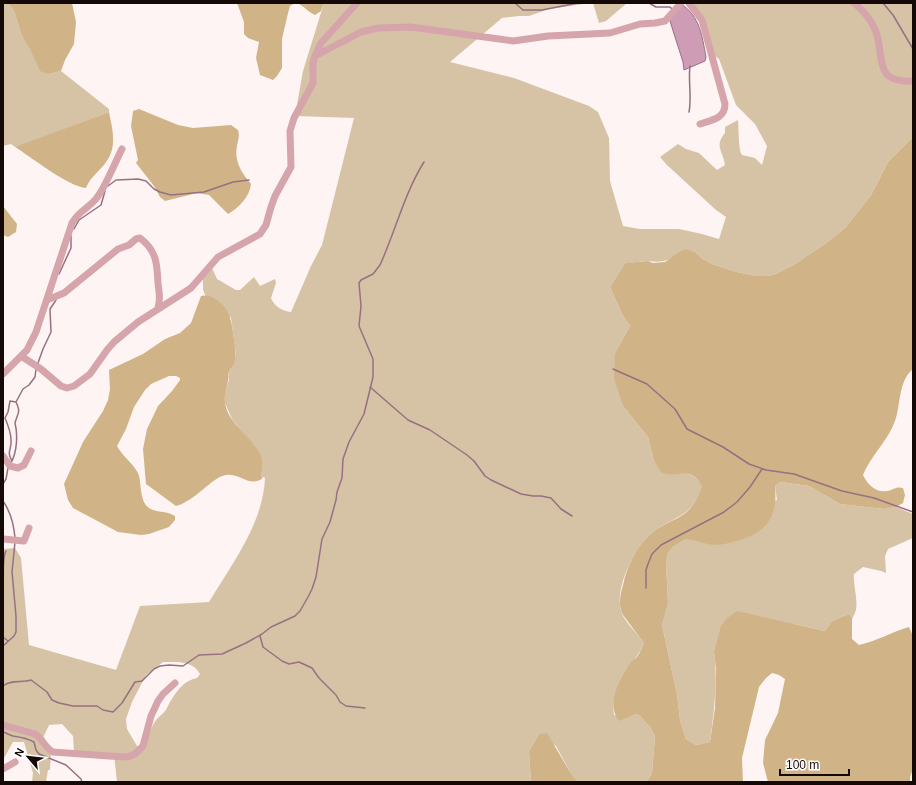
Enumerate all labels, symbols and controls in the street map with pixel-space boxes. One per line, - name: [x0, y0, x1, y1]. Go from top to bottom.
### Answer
- north arrow: [8, 737, 48, 777]
- text: N: [12, 746, 26, 759]
- scale bar: [780, 751, 849, 777]
- text: 100 m: [786, 758, 819, 772]

